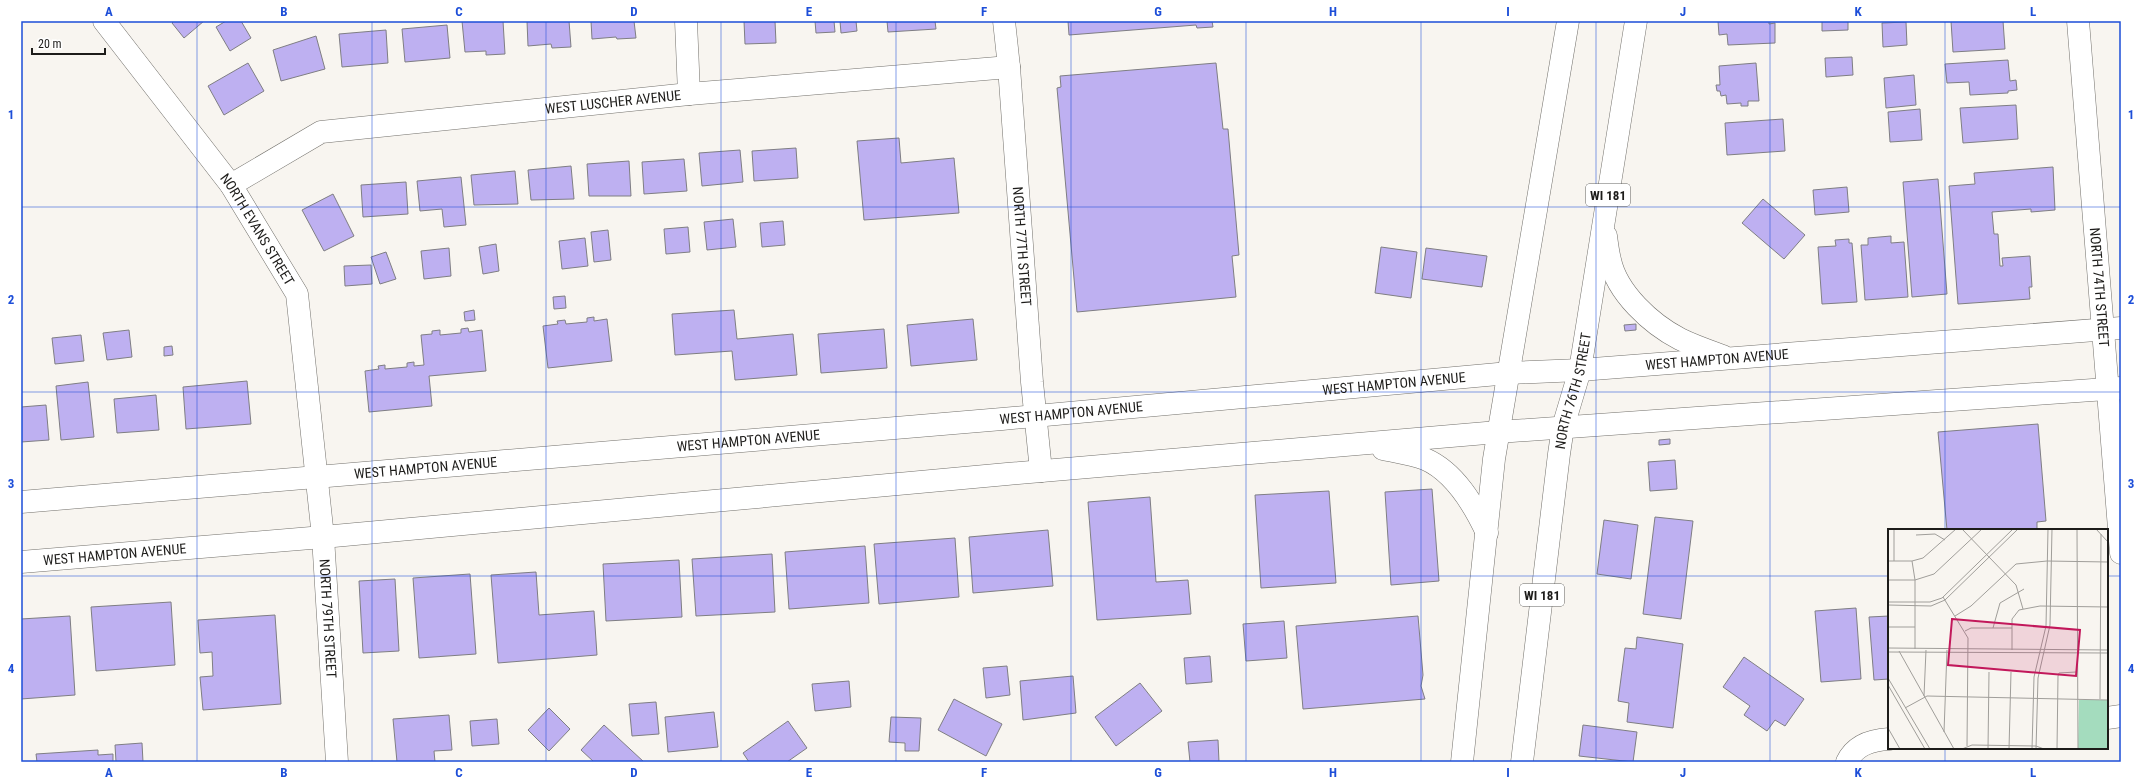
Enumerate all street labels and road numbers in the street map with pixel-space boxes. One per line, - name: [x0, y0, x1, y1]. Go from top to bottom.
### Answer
- street label: WEST LUSCHER AVENUE: [544, 87, 682, 117]
- street label: NORTH EVANS STREET: [217, 170, 298, 288]
- road number: WI 181: [1586, 184, 1630, 206]
- street label: NORTH 77TH STREET: [1010, 186, 1034, 306]
- street label: NORTH 74TH STREET: [2087, 227, 2112, 347]
- street label: NORTH 76TH STREET: [1552, 331, 1594, 450]
- street label: WEST HAMPTON AVENUE: [1645, 346, 1789, 373]
- street label: WEST HAMPTON AVENUE: [1322, 369, 1466, 398]
- street label: WEST HAMPTON AVENUE: [999, 398, 1143, 427]
- street label: WEST HAMPTON AVENUE: [676, 426, 821, 454]
- street label: WEST HAMPTON AVENUE: [353, 454, 498, 482]
- street label: WEST HAMPTON AVENUE: [42, 540, 187, 568]
- street label: NORTH 79TH STREET: [316, 558, 340, 679]
- road number: WI 181: [1520, 584, 1564, 606]

